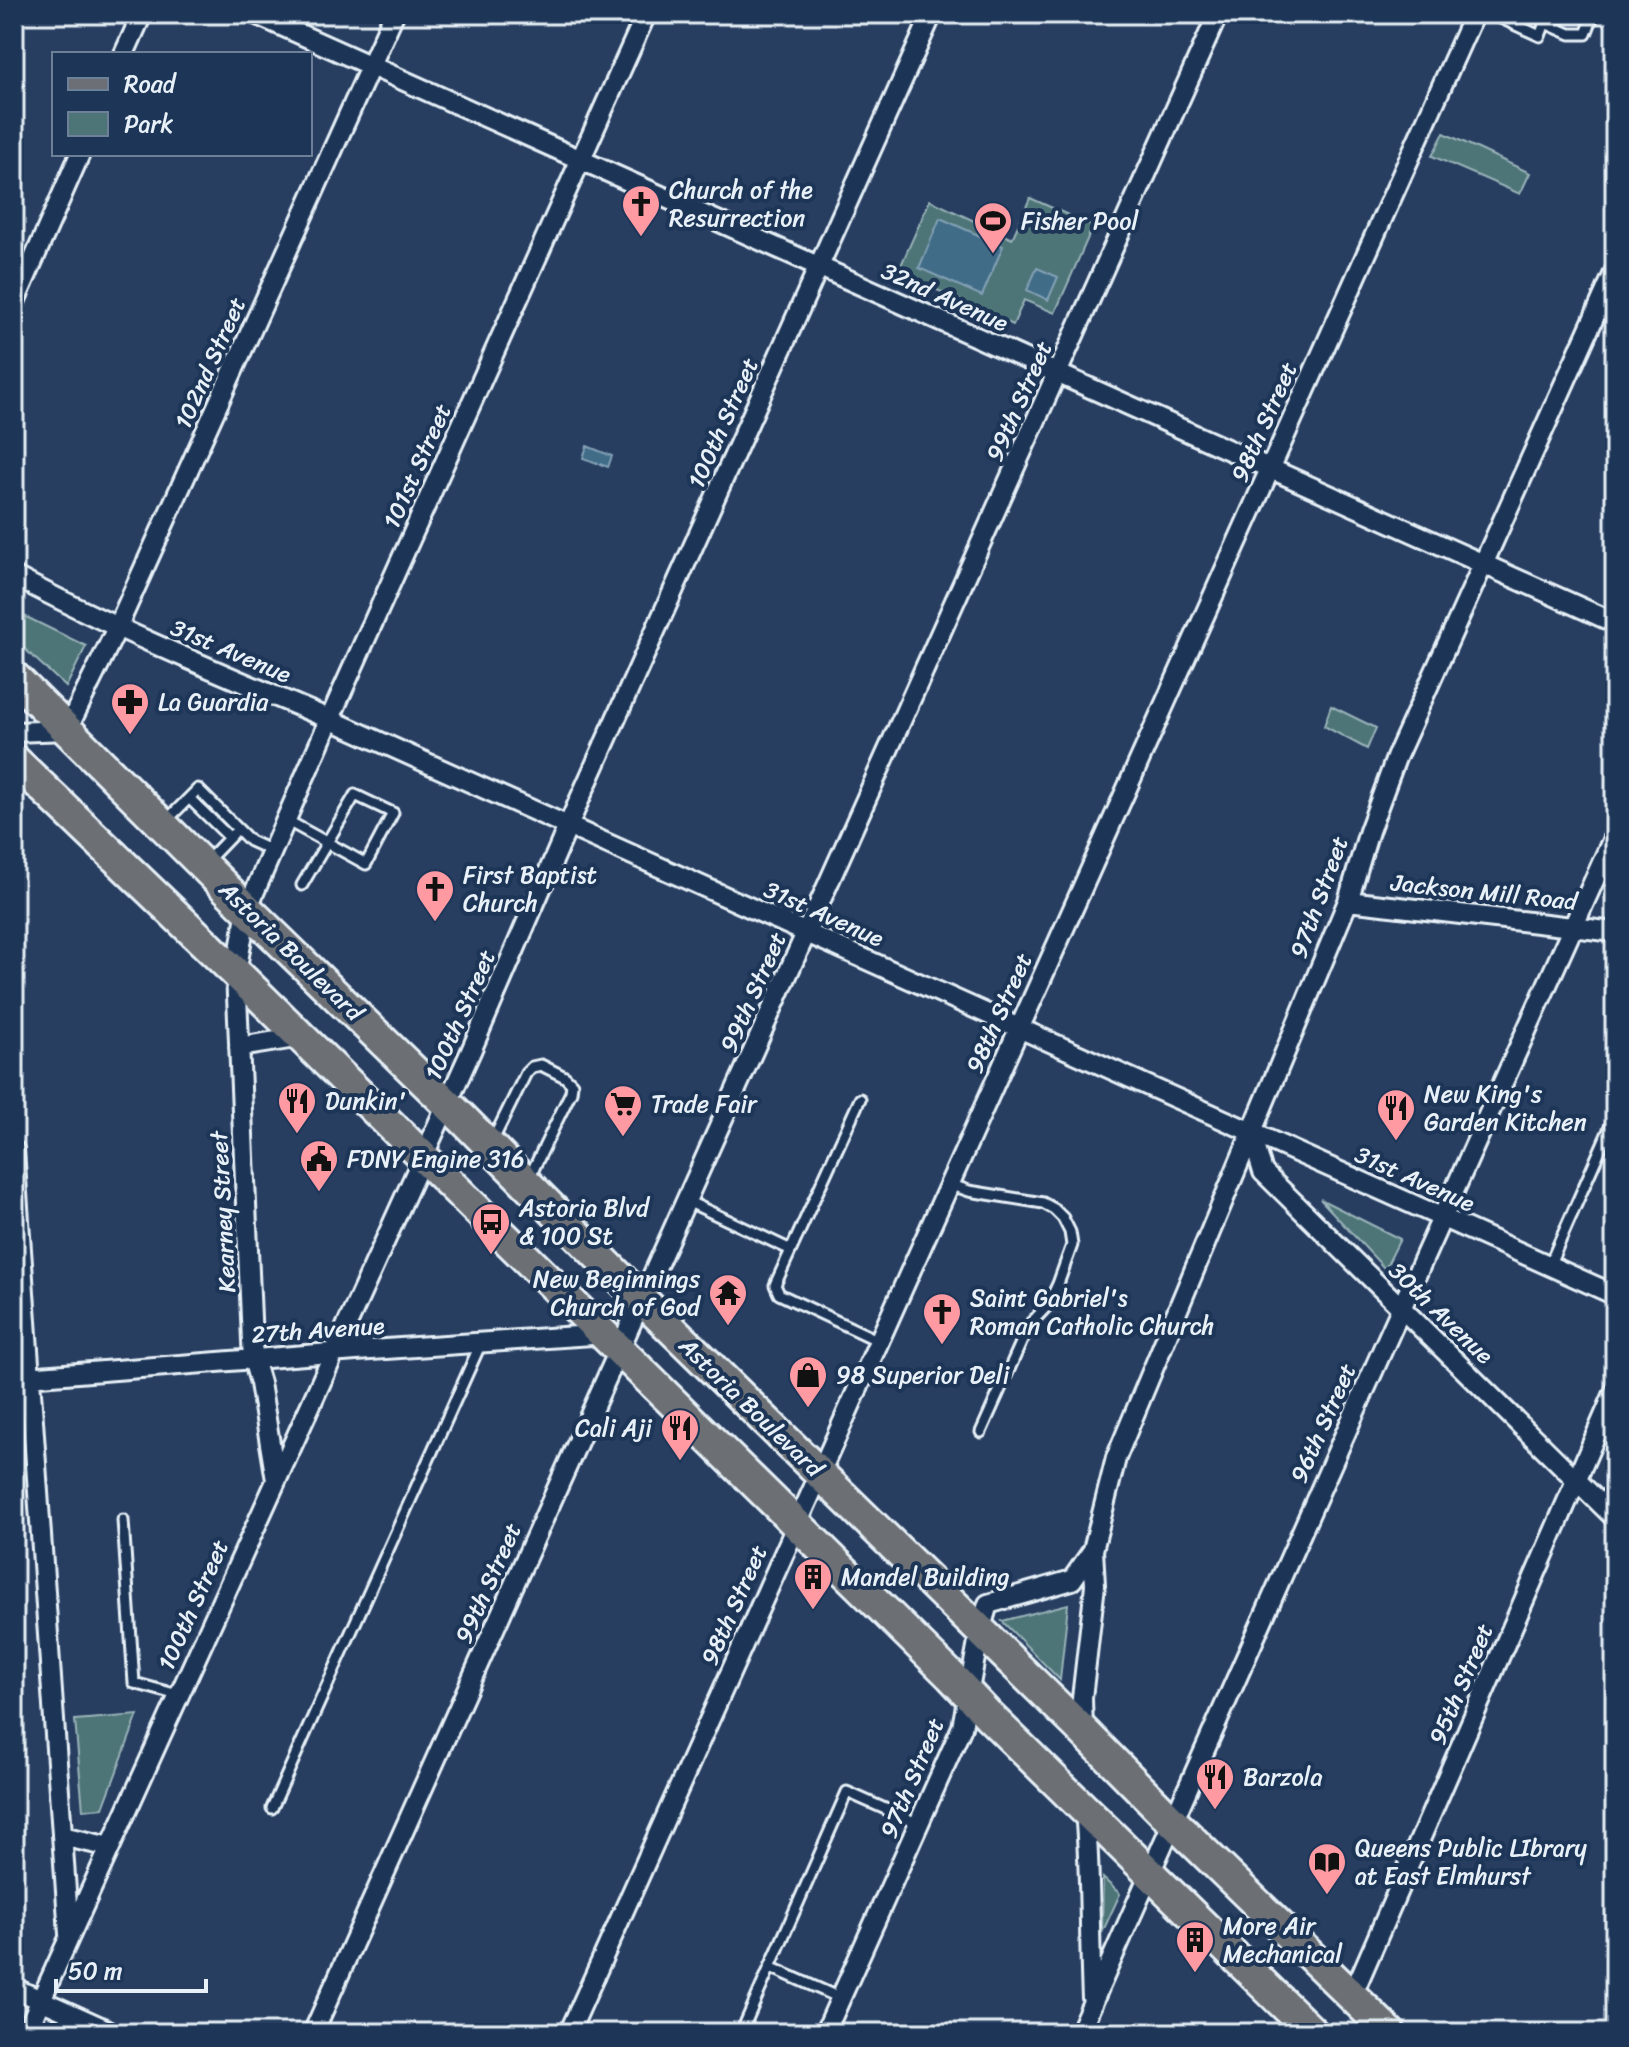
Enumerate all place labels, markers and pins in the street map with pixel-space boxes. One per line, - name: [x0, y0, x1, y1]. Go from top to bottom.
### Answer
- place label: Church of the Resurrection: [669, 169, 813, 239]
- church icon: Church of the Resurrection: [620, 183, 662, 238]
- sports icon: Fisher Pool: [972, 200, 1014, 255]
- place label: Fisher Pool: [1021, 200, 1139, 242]
- pharmacy icon: La Guardia: [109, 681, 151, 736]
- place label: La Guardia: [158, 681, 269, 723]
- place label: First Baptist Church: [463, 854, 597, 924]
- church icon: First Baptist Church: [414, 868, 456, 923]
- place label: New King's Garden Kitchen: [1424, 1073, 1587, 1143]
- restaurant icon: Dunkin': [276, 1080, 318, 1135]
- place label: Dunkin': [325, 1080, 407, 1122]
- supermarket icon: Trade Fair: [602, 1083, 644, 1138]
- place label: Trade Fair: [651, 1083, 758, 1125]
- restaurant icon: New King's Garden Kitchen: [1375, 1087, 1417, 1142]
- public building icon: FDNY Engine 316: [298, 1138, 340, 1193]
- place label: FDNY Engine 316: [347, 1138, 525, 1180]
- place label: Astoria Blvd & 100 St: [518, 1187, 650, 1257]
- bus stop icon: Astoria Blvd & 100 St: [470, 1201, 512, 1256]
- place label: New Beginnings Church of God: [533, 1258, 701, 1328]
- temple icon: New Beginnings Church of God: [707, 1272, 749, 1327]
- place label: Saint Gabriel's Roman Catholic Church: [970, 1277, 1214, 1347]
- church icon: Saint Gabriel's Roman Catholic Church: [921, 1291, 963, 1346]
- shop icon: 98 Superior Deli: [787, 1354, 829, 1409]
- place label: 98 Superior Deli: [836, 1354, 1010, 1396]
- place label: Cali Aji: [575, 1407, 652, 1449]
- restaurant icon: Cali Aji: [659, 1407, 701, 1462]
- building icon: Mandel Building: [792, 1556, 834, 1611]
- place label: Mandel Building: [841, 1556, 1010, 1598]
- restaurant icon: Barzola: [1194, 1756, 1236, 1811]
- place label: Barzola: [1243, 1756, 1323, 1798]
- place label: Queens Public LIbrary at East Elmhurst: [1355, 1827, 1588, 1897]
- library icon: Queens Public LIbrary at East Elmhurst: [1306, 1841, 1348, 1896]
- place label: More Air Mechanical: [1223, 1905, 1343, 1975]
- building icon: More Air Mechanical: [1174, 1919, 1216, 1974]

